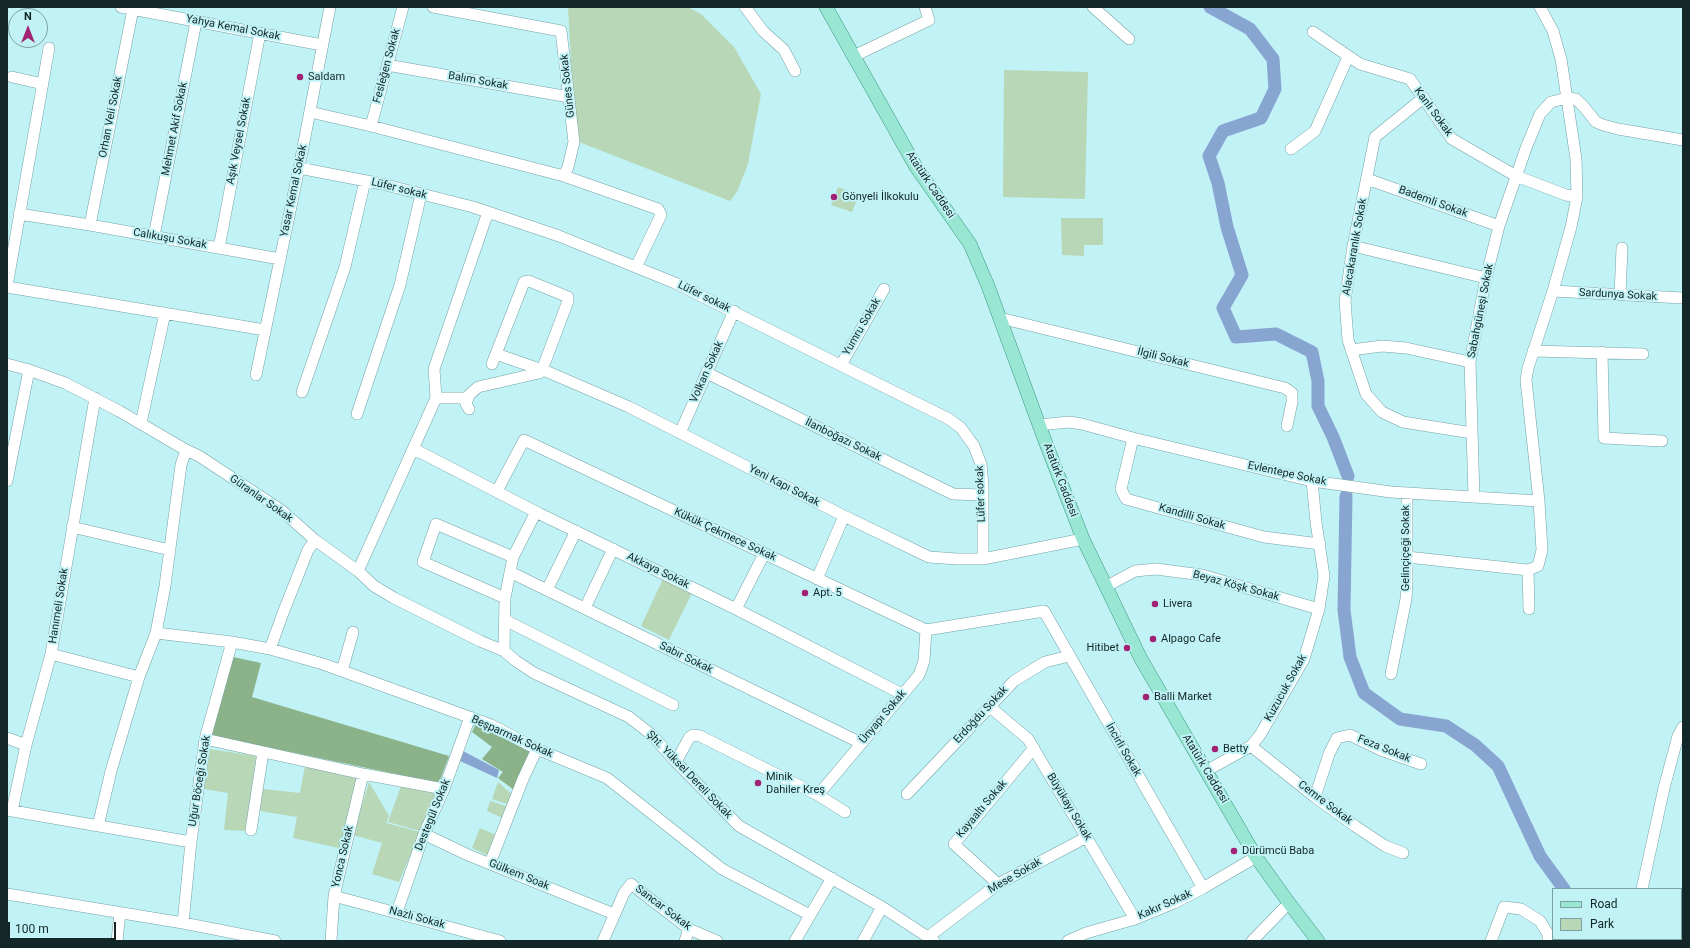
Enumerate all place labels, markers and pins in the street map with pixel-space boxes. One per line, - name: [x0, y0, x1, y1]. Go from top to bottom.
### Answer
- place label: Saldam: [308, 70, 345, 84]
- marker: Saldam: [295, 72, 305, 82]
- place label: Gönyeli İlkokulu: [842, 190, 919, 204]
- marker: Gönyeli İlkokulu: [829, 192, 839, 202]
- place label: Apt. 5: [813, 586, 842, 600]
- marker: Apt. 5: [800, 588, 810, 598]
- place label: Livera: [1163, 597, 1192, 611]
- marker: Livera: [1150, 599, 1160, 609]
- place label: Alpago Cafe: [1161, 632, 1221, 646]
- marker: Alpago Cafe: [1148, 634, 1158, 644]
- place label: Hitibet: [1087, 641, 1119, 655]
- marker: Hitibet: [1122, 643, 1132, 653]
- place label: Balli Market: [1154, 690, 1212, 704]
- marker: Balli Market: [1141, 692, 1151, 702]
- place label: Betty: [1223, 742, 1248, 756]
- marker: Betty: [1210, 744, 1220, 754]
- place label: Minik Dahiler Kreş: [766, 770, 825, 796]
- marker: Minik Dahiler Kreş: [753, 778, 763, 788]
- place label: Dürümcü Baba: [1242, 844, 1314, 858]
- marker: Dürümcü Baba: [1229, 846, 1239, 856]

